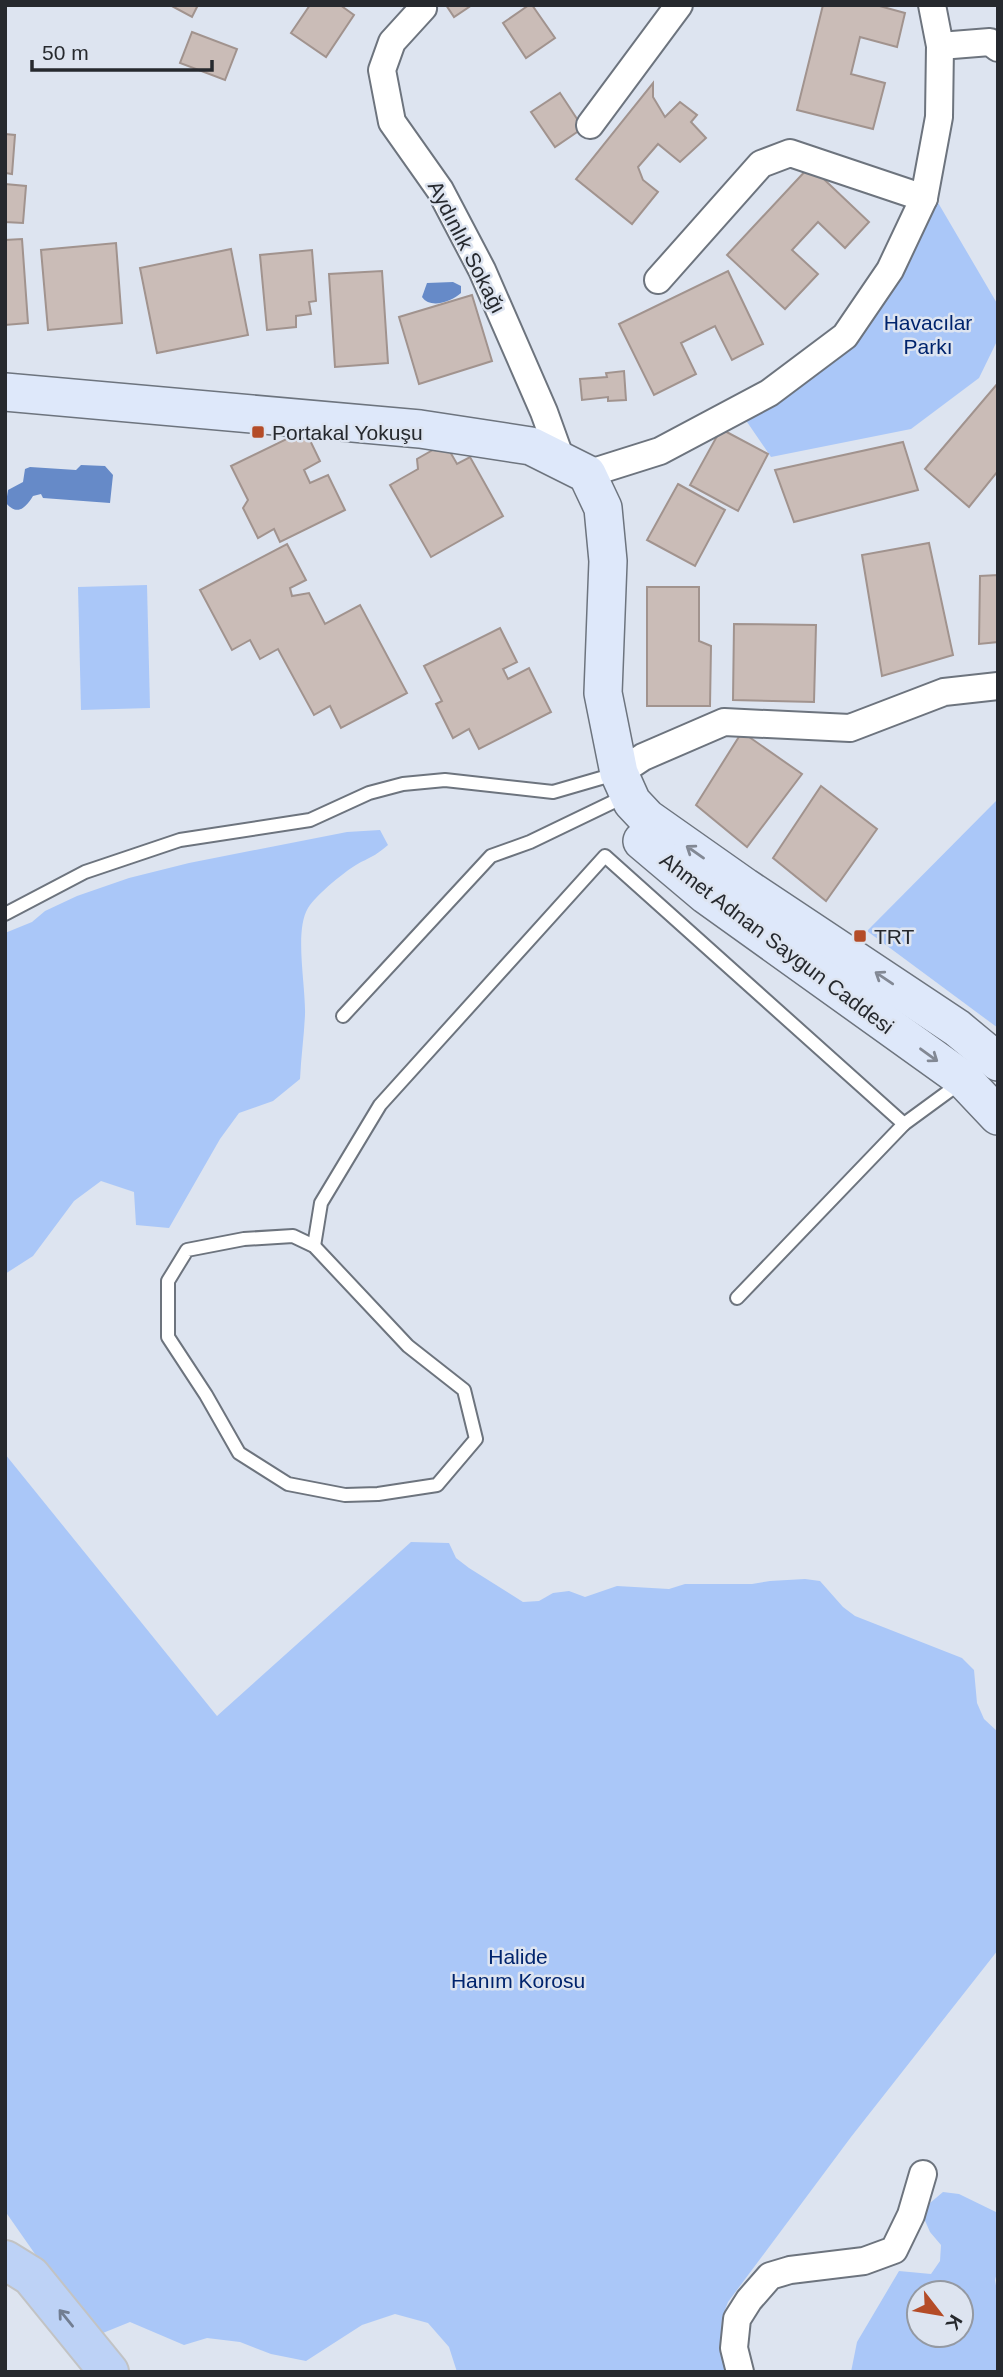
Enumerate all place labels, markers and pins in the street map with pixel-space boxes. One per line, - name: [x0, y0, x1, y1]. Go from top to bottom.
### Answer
- place label: Portakal Yokuşu: [272, 421, 423, 444]
- marker: Portakal Yokuşu: [250, 424, 266, 440]
- place label: TRT: [874, 925, 915, 948]
- marker: TRT: [852, 928, 868, 944]

